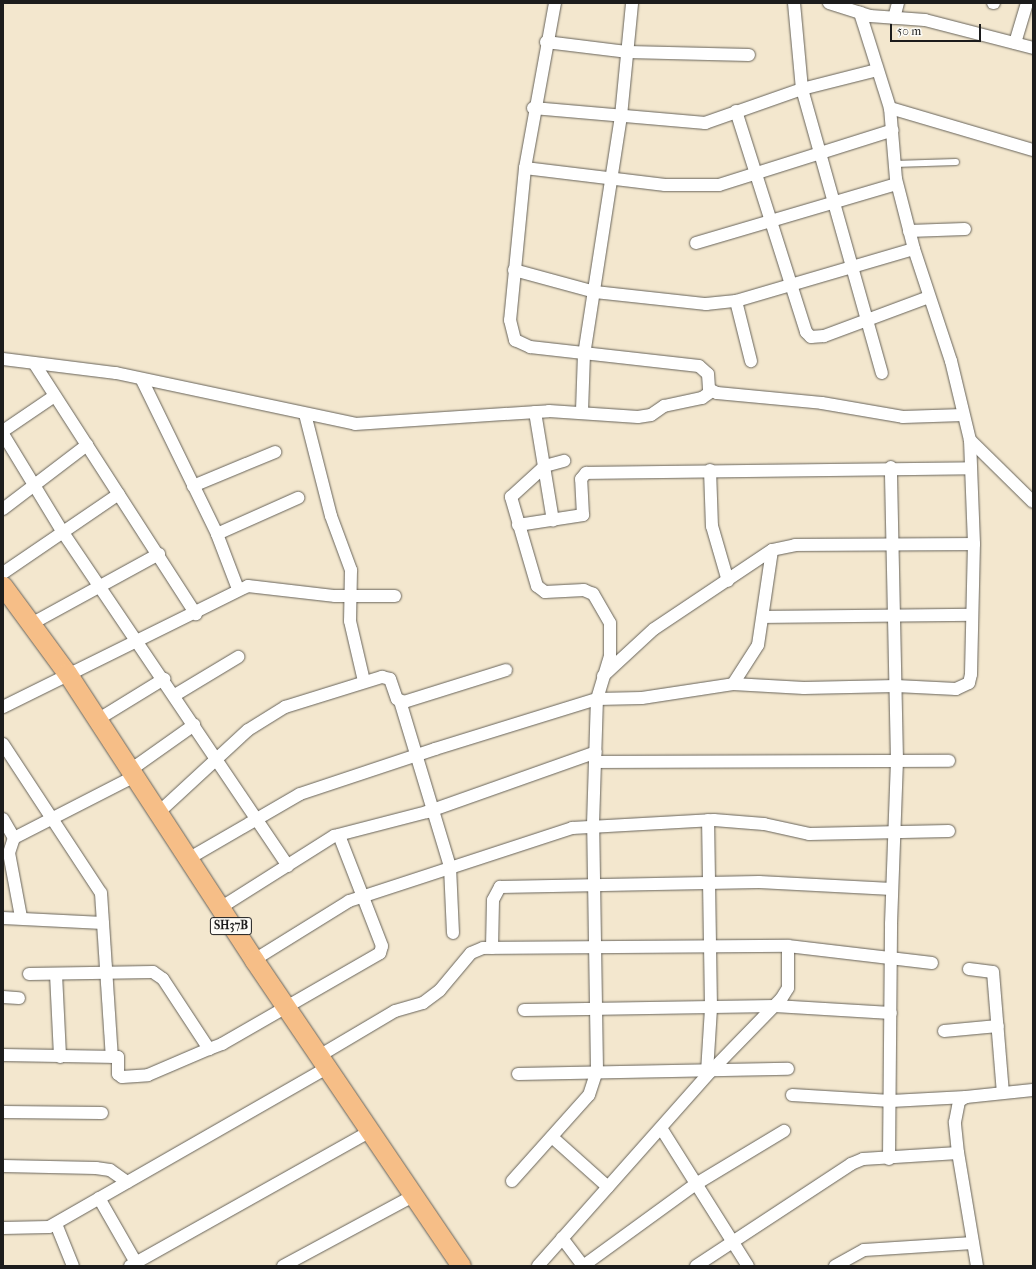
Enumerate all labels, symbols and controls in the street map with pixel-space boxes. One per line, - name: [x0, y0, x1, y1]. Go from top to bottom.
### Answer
- scale bar: [892, 16, 983, 42]
- text: 50 m: [897, 24, 921, 38]
- road number: SH37B: [209, 916, 253, 936]

